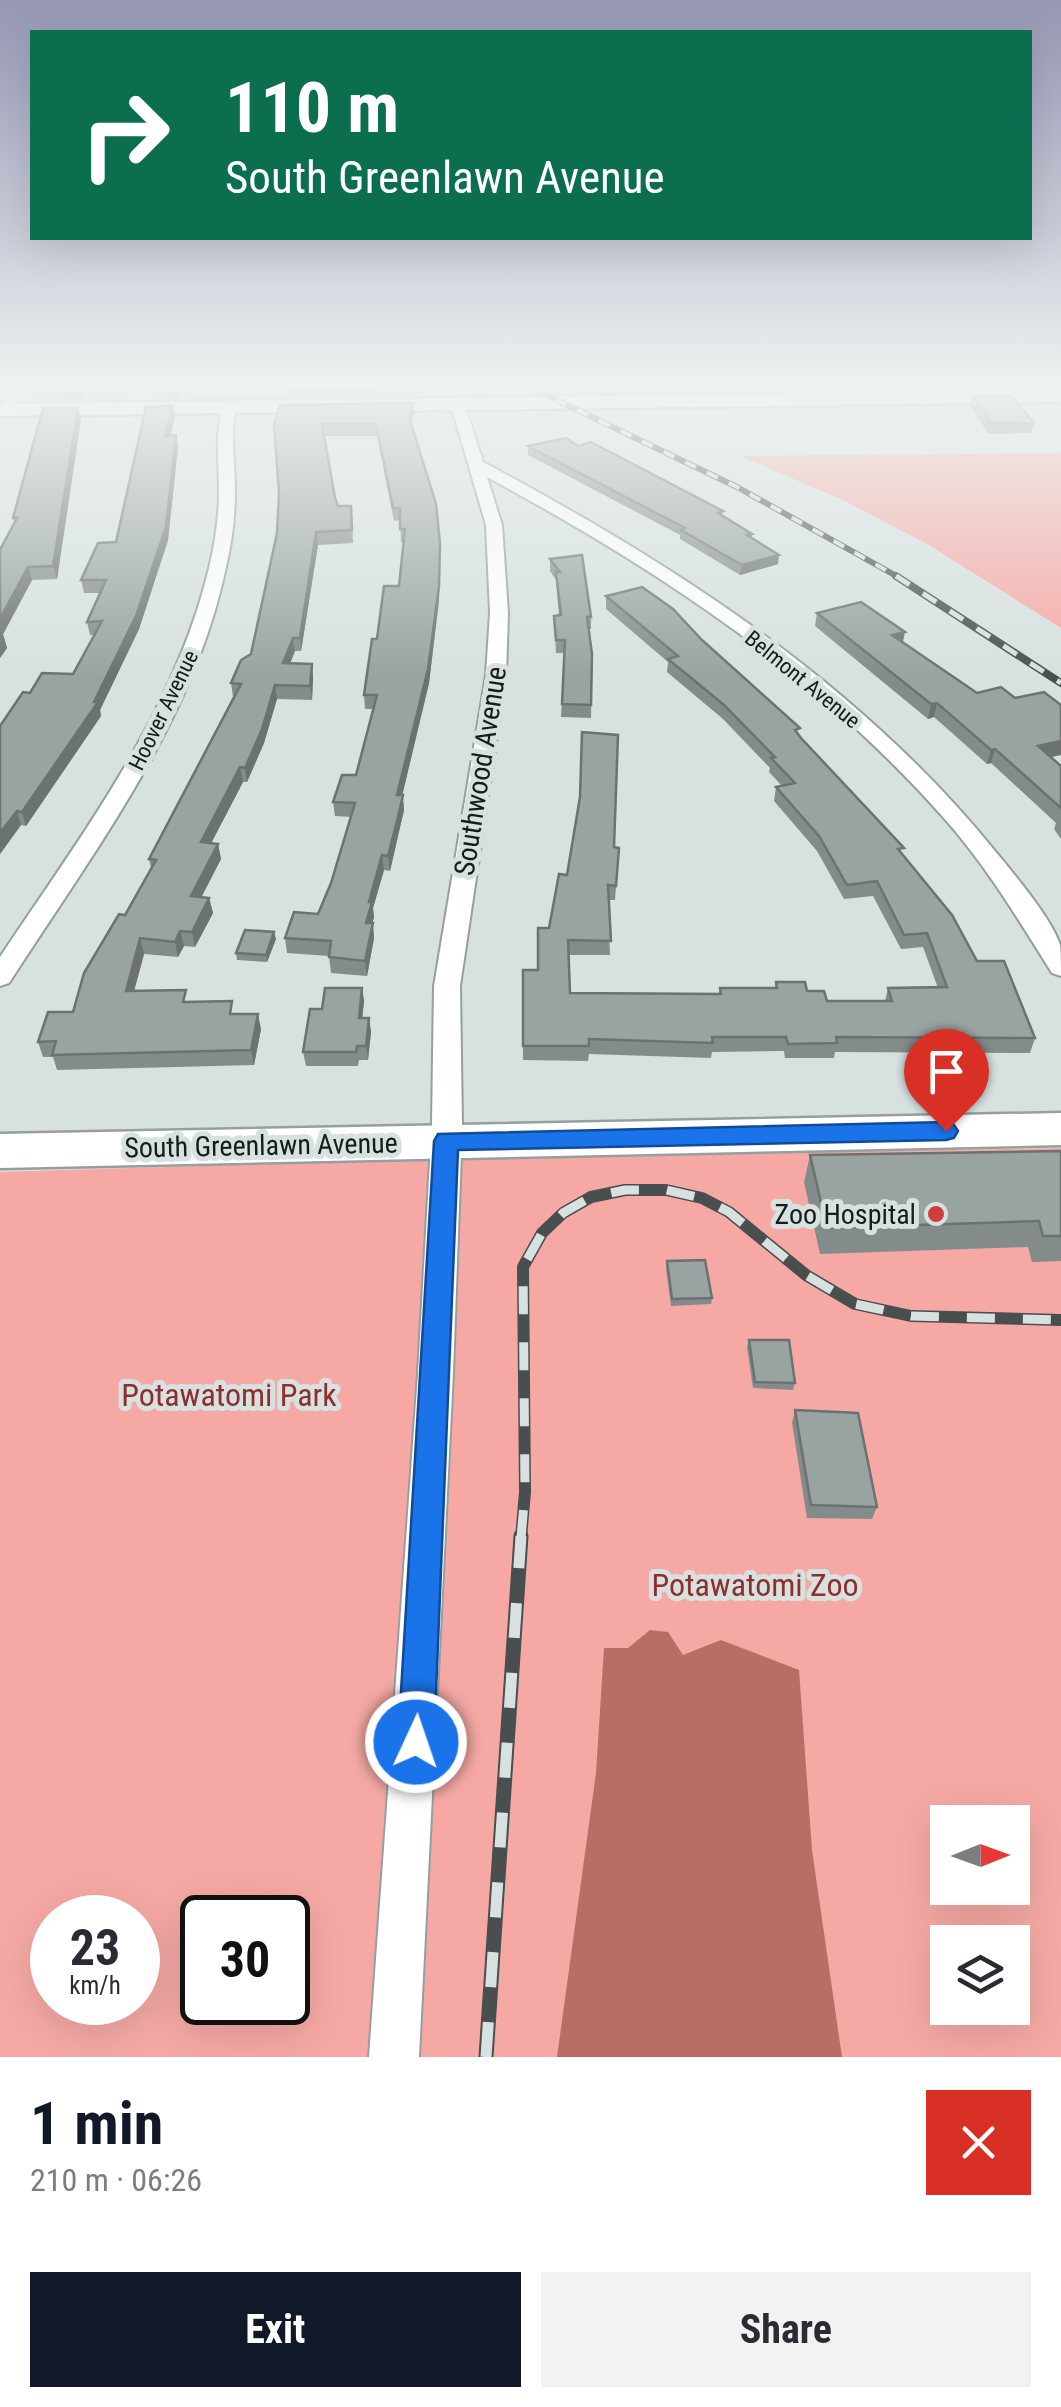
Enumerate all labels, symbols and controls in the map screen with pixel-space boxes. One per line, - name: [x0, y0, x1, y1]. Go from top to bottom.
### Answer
- text: 110 m: [225, 67, 399, 149]
- icon: right: [60, 70, 190, 200]
- text: South Greenlawn Avenue: [225, 151, 665, 204]
- street label: Belmont Avenue: [740, 625, 865, 733]
- street label: Hoover Avenue: [124, 646, 203, 774]
- street label: Southwood Avenue: [448, 664, 513, 878]
- pin: [904, 1029, 989, 1132]
- icon: arrive: [919, 1044, 974, 1099]
- street label: South Greenlawn Avenue: [124, 1127, 398, 1164]
- place label: Zoo Hospital: [775, 1198, 916, 1231]
- marker: Zoo Hospital: [925, 1203, 947, 1225]
- park label: Potawatomi Park: [121, 1376, 337, 1414]
- park label: Potawatomi Zoo: [651, 1566, 859, 1604]
- position arrow: [364, 1690, 468, 1794]
- north arrow: [930, 1805, 1030, 1905]
- map controls: [930, 1805, 1030, 2025]
- speed limit sign: 30: [180, 1895, 310, 2025]
- text: 23: [70, 1919, 120, 1977]
- button: layers: [930, 1925, 1030, 2025]
- text: km/h: [69, 1971, 121, 2000]
- text: 1 min: [30, 2088, 163, 2159]
- button: close: [926, 2090, 1031, 2195]
- text: 210 m · 06:26: [30, 2161, 202, 2199]
- button: Exit: [30, 2272, 521, 2387]
- button: Share: [541, 2272, 1031, 2387]

